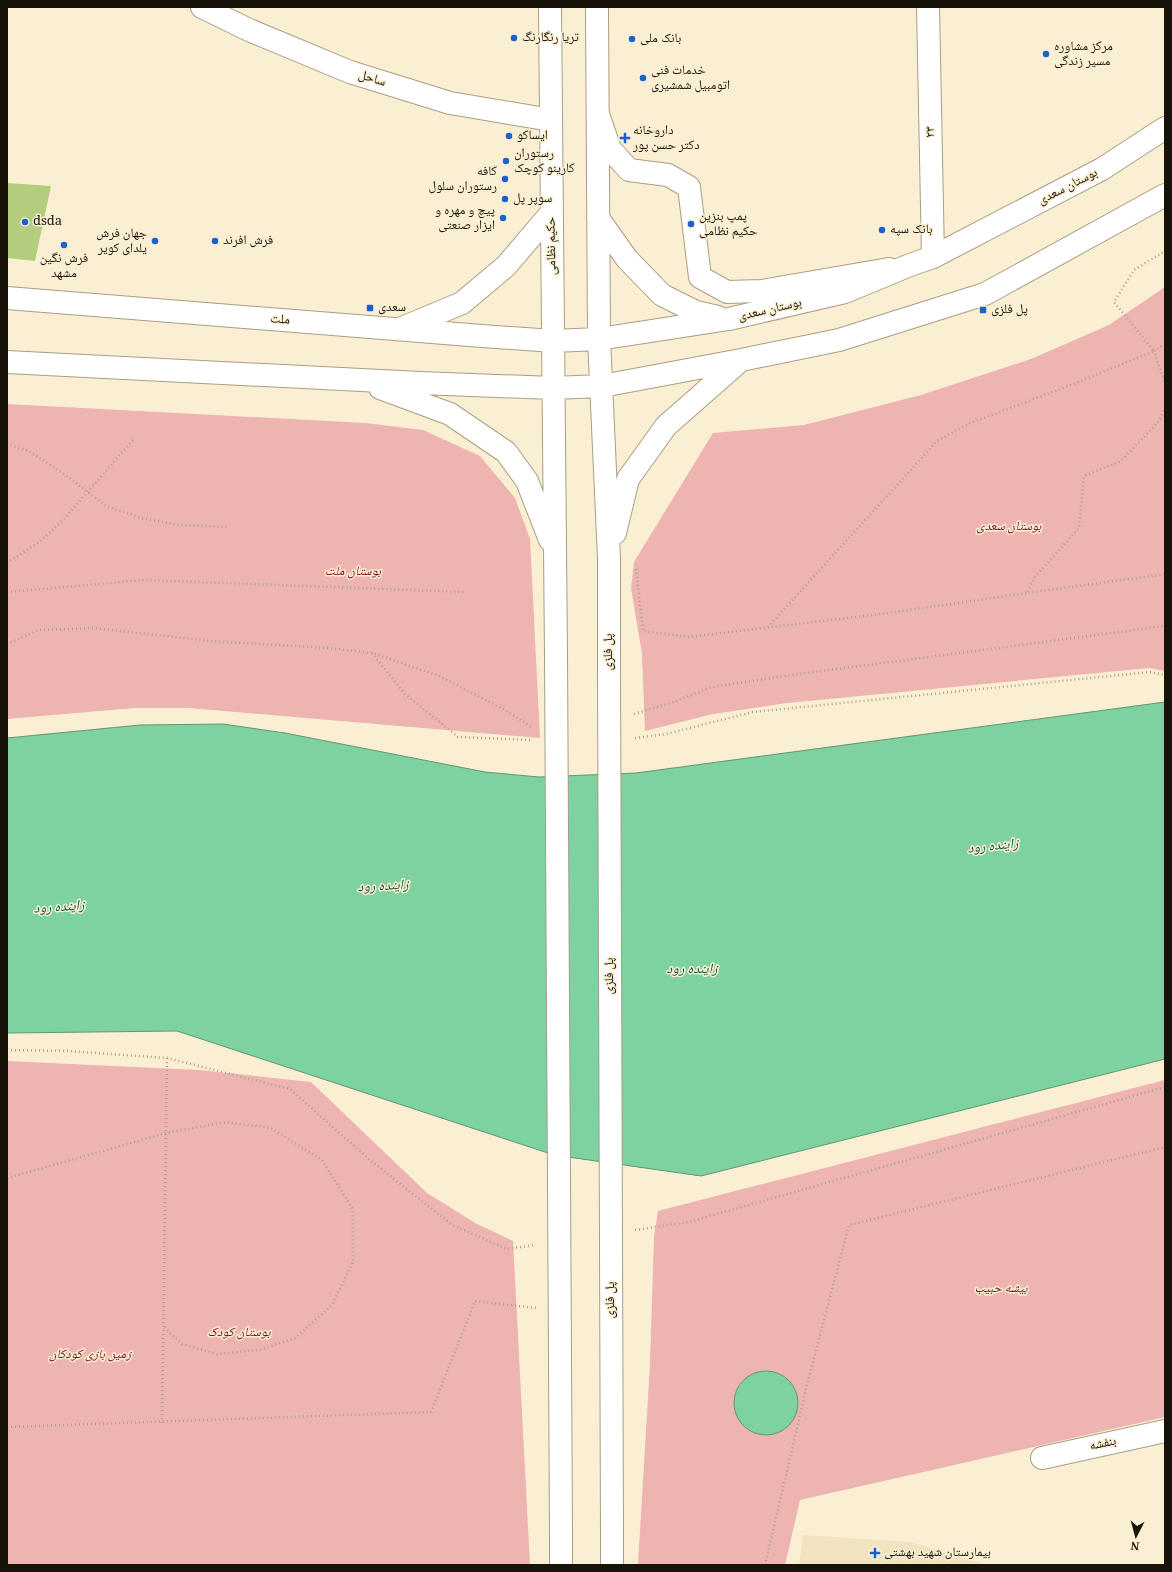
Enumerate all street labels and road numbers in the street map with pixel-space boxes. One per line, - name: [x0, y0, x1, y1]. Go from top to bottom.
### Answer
- street label: ساحل: [355, 64, 389, 94]
- street label: ۲۳: [920, 126, 942, 138]
- street label: بوستان سعدی: [1034, 162, 1102, 212]
- street label: حکیم نظامی: [540, 217, 564, 275]
- street label: بوستان سعدی: [736, 292, 804, 328]
- street label: ملت: [269, 308, 291, 332]
- street label: پل فلزی: [598, 633, 620, 670]
- street label: پل فلزی: [599, 957, 621, 994]
- street label: پل فلزی: [600, 1281, 622, 1318]
- street label: بنفشه: [1088, 1430, 1118, 1458]

